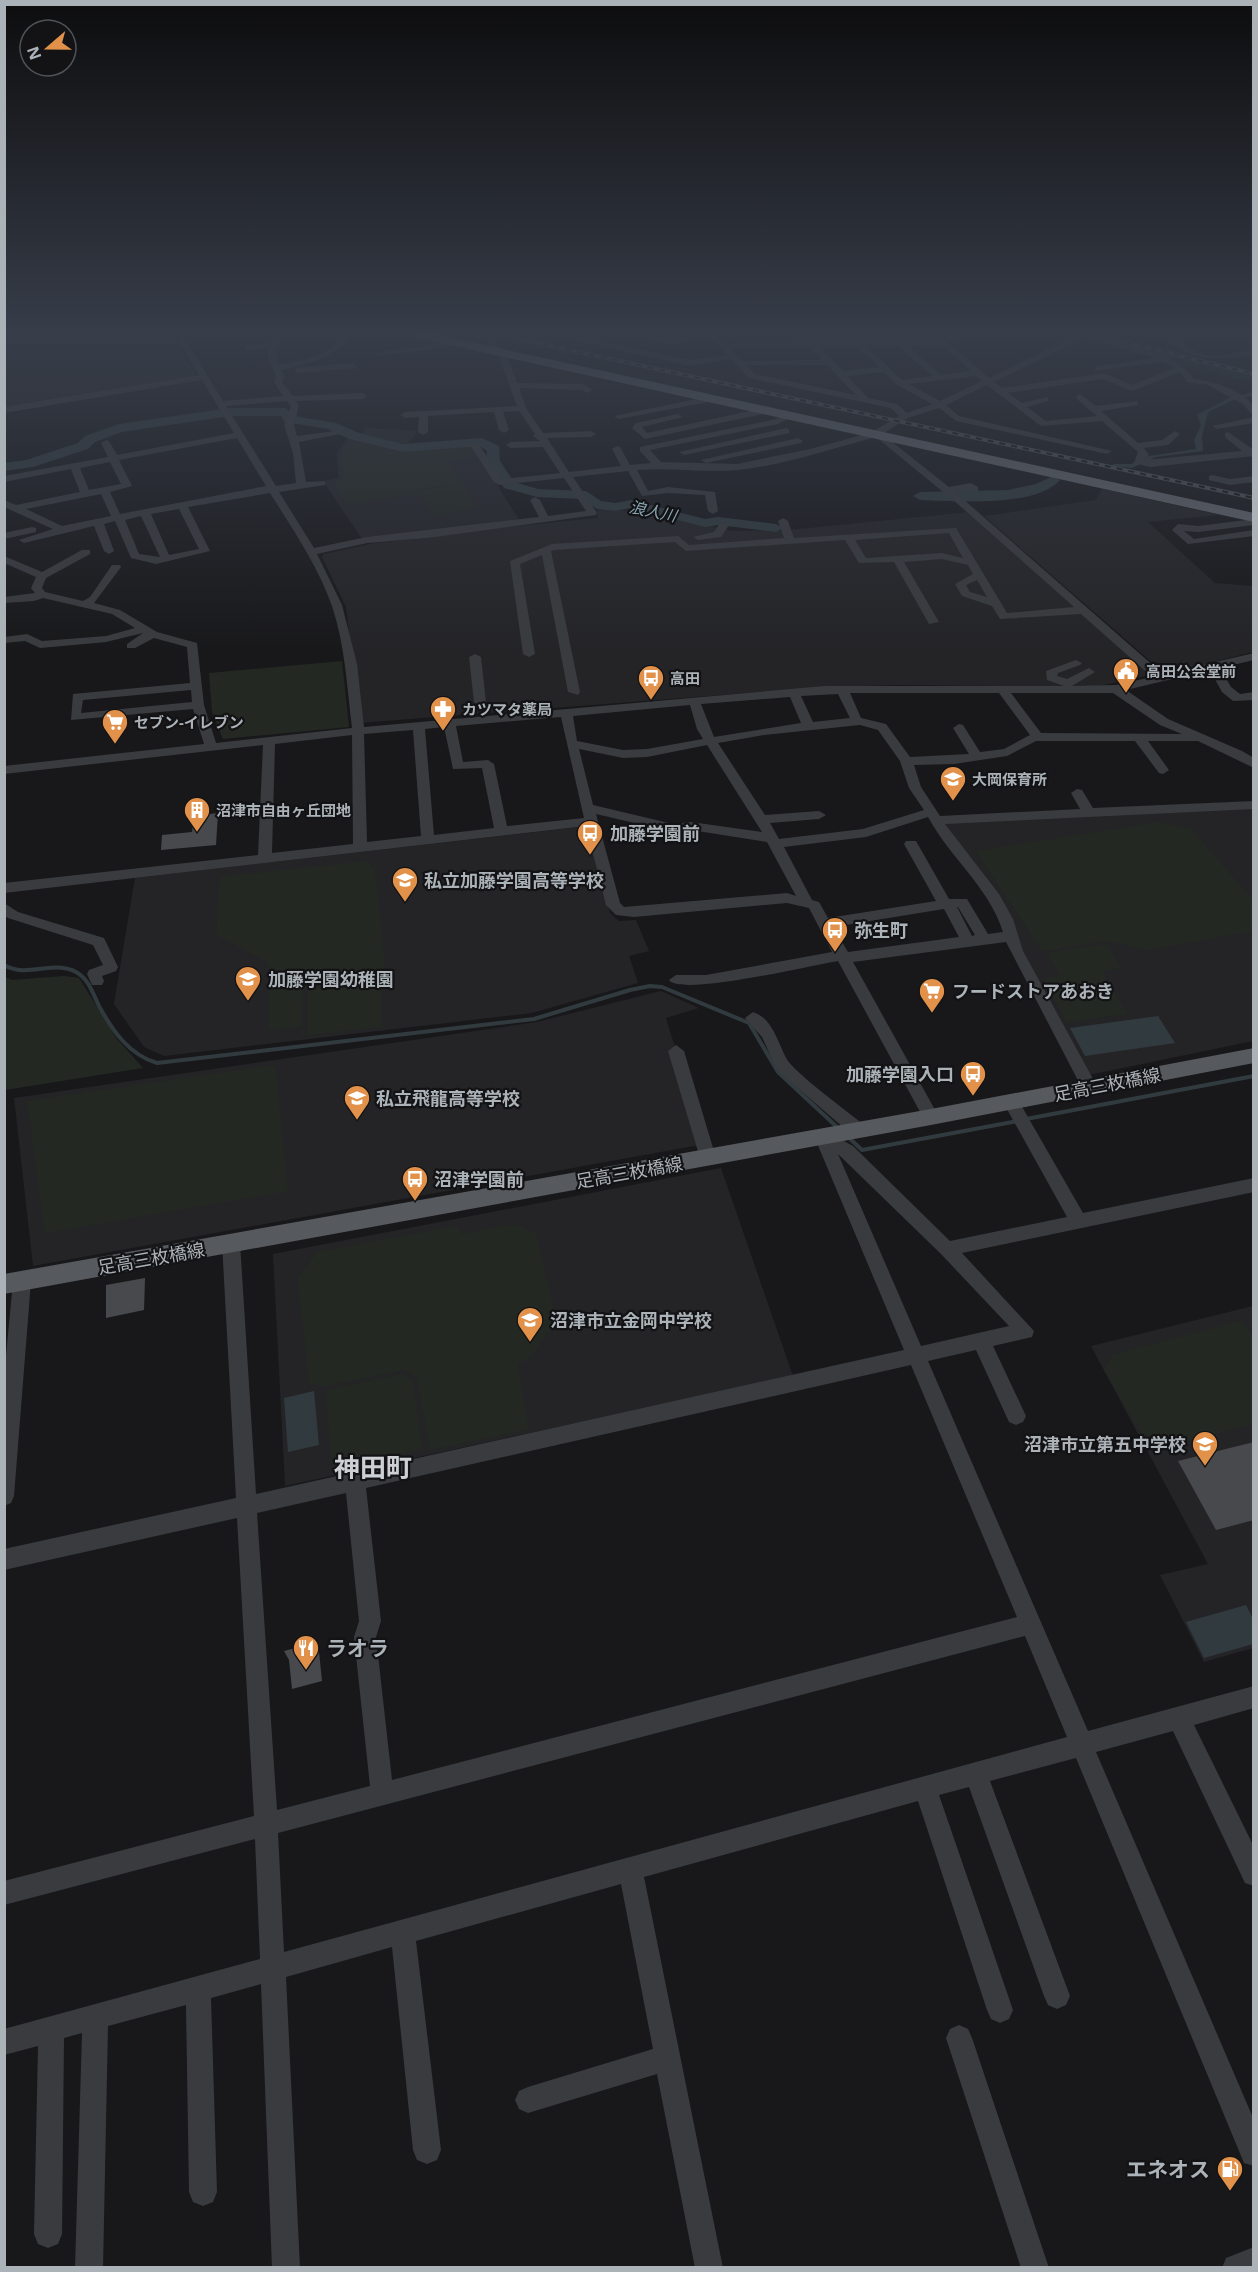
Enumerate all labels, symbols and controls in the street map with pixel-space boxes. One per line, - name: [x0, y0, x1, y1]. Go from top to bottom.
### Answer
- north arrow: [18, 18, 78, 78]
- text: N: [21, 43, 46, 63]
- water label: 浪人川: [627, 495, 681, 527]
- public building icon: 高田公会堂前: [1111, 656, 1141, 694]
- place label: 高田公会堂前: [1146, 661, 1236, 681]
- bus stop icon: 高田: [636, 663, 666, 701]
- place label: 高田: [670, 668, 700, 688]
- pharmacy icon: カツマタ薬局: [428, 694, 458, 732]
- place label: カツマタ薬局: [462, 699, 552, 719]
- supermarket icon: セブン-イレブン: [100, 707, 130, 745]
- place label: セブン-イレブン: [134, 712, 244, 732]
- school or university icon: 大岡保育所: [938, 764, 968, 802]
- place label: 大岡保育所: [972, 769, 1047, 789]
- building icon: 沼津市自由ヶ丘団地: [182, 795, 212, 833]
- place label: 沼津市自由ヶ丘団地: [216, 800, 351, 820]
- bus stop icon: 加藤学園前: [575, 818, 605, 856]
- place label: 加藤学園前: [610, 821, 700, 845]
- school or university icon: 私立加藤学園高等学校: [390, 865, 420, 903]
- place label: 私立加藤学園高等学校: [424, 868, 604, 892]
- bus stop icon: 弥生町: [820, 915, 850, 953]
- place label: 弥生町: [854, 918, 908, 942]
- school or university icon: 加藤学園幼稚園: [233, 964, 263, 1002]
- place label: 加藤学園幼稚園: [268, 967, 394, 991]
- supermarket icon: フードストアあおき: [917, 976, 947, 1014]
- place label: フードストアあおき: [952, 979, 1114, 1003]
- bus stop icon: 加藤学園入口: [958, 1059, 988, 1097]
- place label: 加藤学園入口: [846, 1062, 954, 1086]
- street label: 足高三枚橋線: [1052, 1062, 1162, 1106]
- school or university icon: 私立飛龍高等学校: [342, 1083, 372, 1121]
- place label: 私立飛龍高等学校: [376, 1086, 520, 1110]
- street label: 足高三枚橋線: [574, 1151, 684, 1193]
- bus stop icon: 沼津学園前: [400, 1164, 430, 1202]
- place label: 沼津学園前: [434, 1167, 524, 1191]
- street label: 足高三枚橋線: [96, 1237, 206, 1279]
- school or university icon: 沼津市立金岡中学校: [515, 1305, 545, 1343]
- place label: 沼津市立金岡中学校: [550, 1308, 712, 1332]
- school or university icon: 沼津市立第五中学校: [1190, 1429, 1220, 1467]
- place label: 沼津市立第五中学校: [1024, 1432, 1186, 1456]
- district label: 神田町: [334, 1449, 412, 1485]
- restaurant icon: ラオラ: [291, 1633, 321, 1671]
- place label: ラオラ: [326, 1634, 389, 1662]
- fuel station icon: エネオス: [1215, 2154, 1245, 2192]
- place label: エネオス: [1126, 2155, 1210, 2183]

